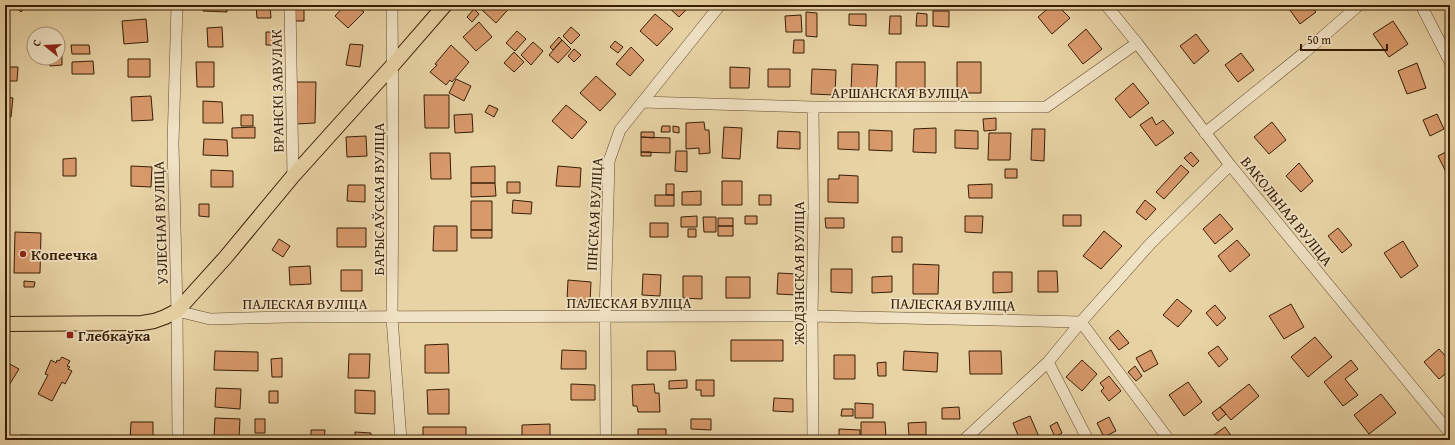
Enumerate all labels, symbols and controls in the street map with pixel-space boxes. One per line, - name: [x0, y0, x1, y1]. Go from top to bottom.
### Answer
- north arrow: [26, 26, 66, 66]
- scale bar: [1301, 26, 1387, 52]
- street label: БРАНСКІ ЗАВУЛАК: [265, 28, 289, 153]
- text: 50 m: [1307, 31, 1331, 48]
- text: С: [28, 37, 45, 48]
- street label: АРШАНСКАЯ ВУЛІЦА: [831, 82, 969, 103]
- street label: БАРЫСАЎСКАЯ ВУЛІЦА: [368, 123, 389, 275]
- street label: ВАКОЛЬНАЯ ВУЛІЦА: [1236, 152, 1338, 270]
- street label: ПІНСКАЯ ВУЛІЦА: [581, 157, 607, 271]
- street label: УЗЛЕСНАЯ ВУЛІЦА: [147, 161, 173, 285]
- street label: ЖОДЗІНСКАЯ ВУЛІЦА: [788, 201, 809, 346]
- place label: Копеечка: [31, 244, 98, 265]
- marker: Копеечка: [18, 249, 28, 259]
- street label: ПАЛЕСКАЯ ВУЛІЦА: [566, 292, 692, 313]
- street label: ПАЛЕСКАЯ ВУЛІЦА: [890, 292, 1016, 316]
- street label: ПАЛЕСКАЯ ВУЛІЦА: [242, 293, 368, 314]
- place label: Глебкаўка: [78, 325, 151, 346]
- marker: Глебкаўка: [65, 330, 75, 340]

